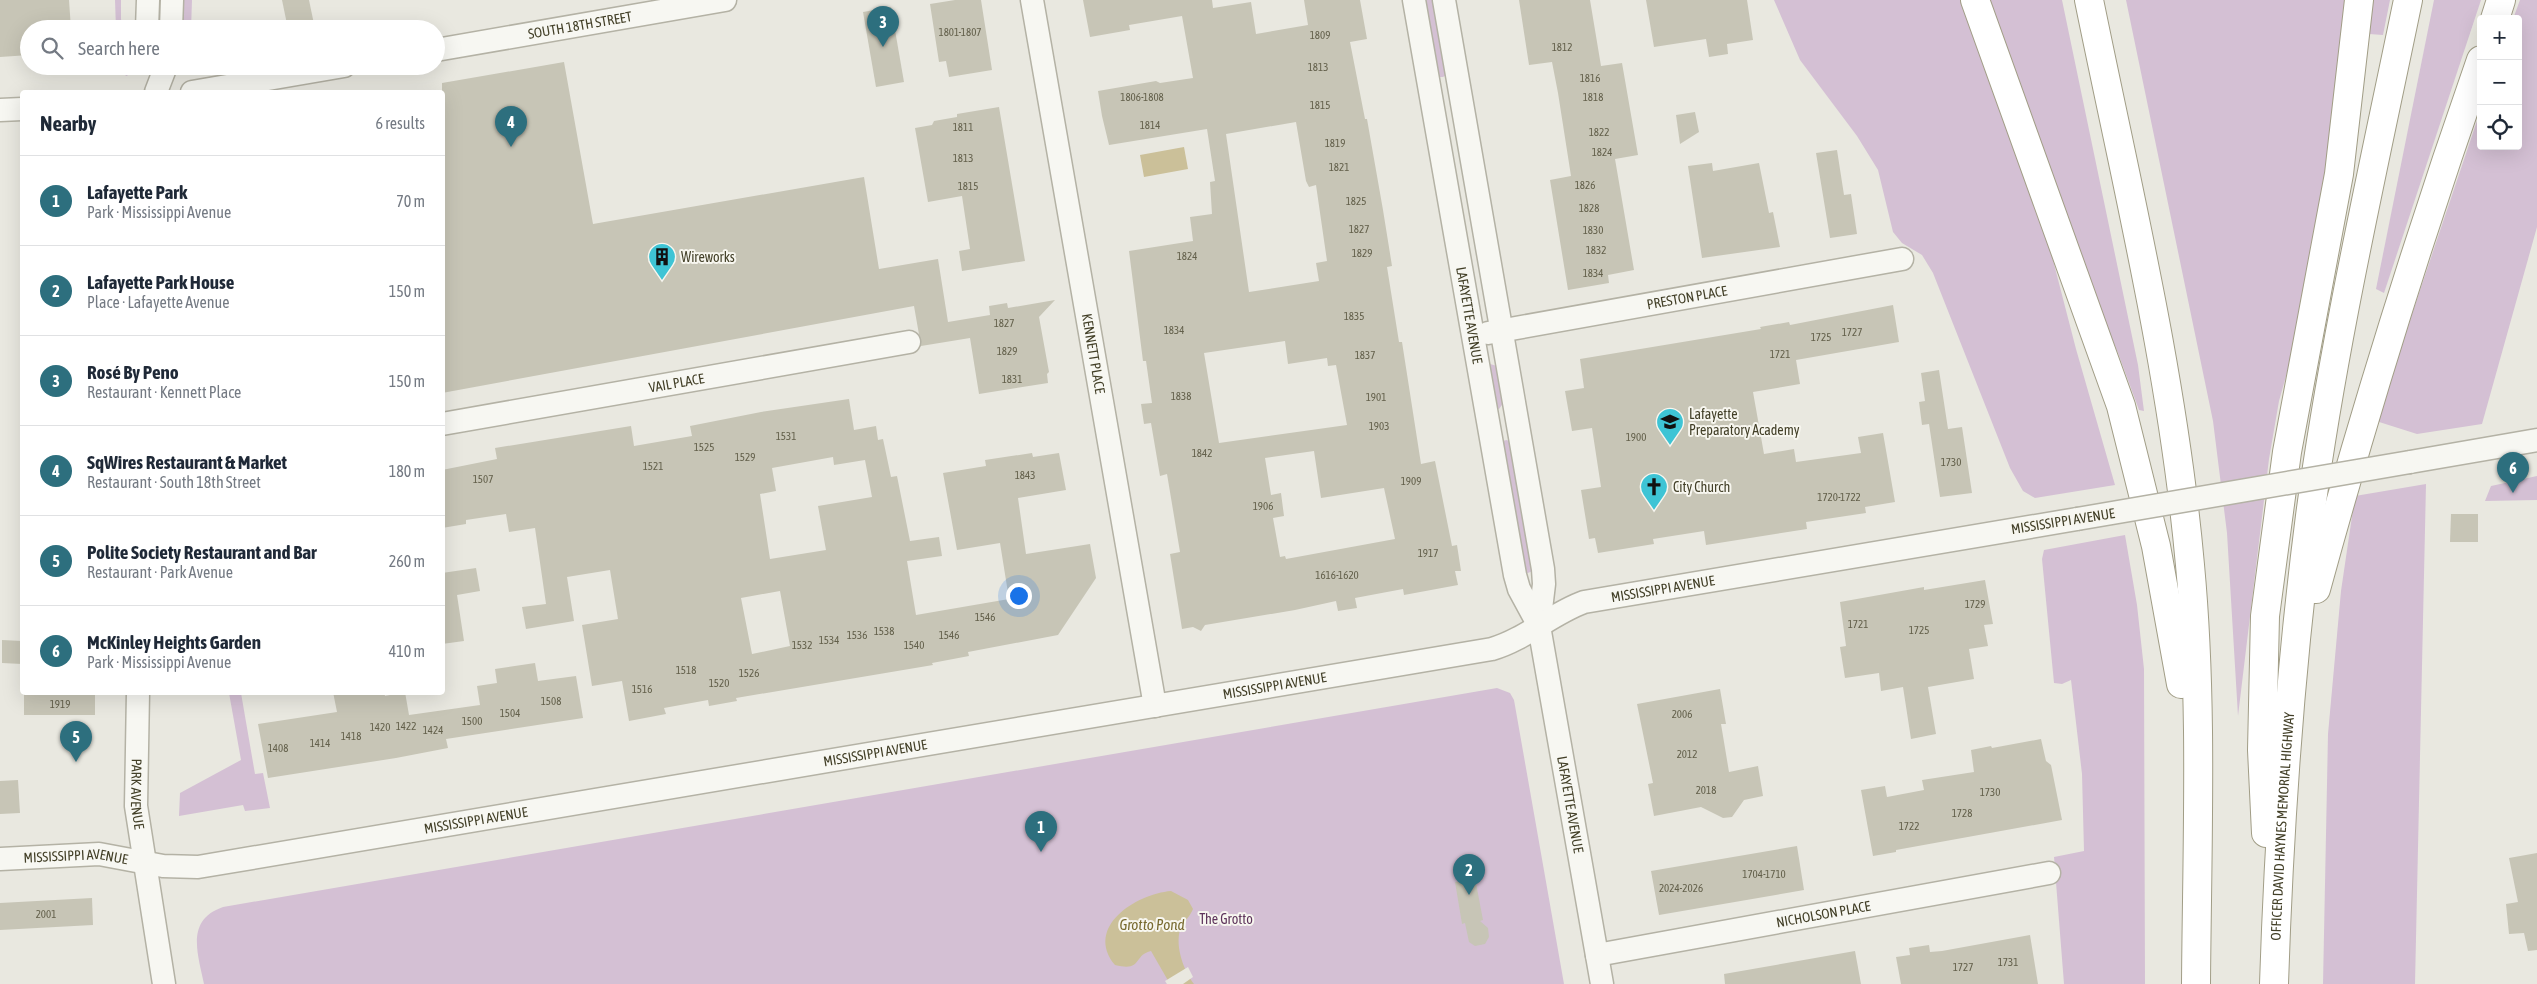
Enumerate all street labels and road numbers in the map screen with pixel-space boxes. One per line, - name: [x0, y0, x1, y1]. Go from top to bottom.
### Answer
- street label: SOUTH 18TH STREET: [527, 8, 633, 42]
- street label: LAFAYETTE AVENUE: [1453, 265, 1486, 365]
- street label: PRESTON PLACE: [1645, 282, 1728, 312]
- street label: KENNETT PLACE: [1079, 312, 1108, 395]
- street label: VAIL PLACE: [648, 370, 705, 396]
- street label: MISSISSIPPI AVENUE: [2010, 505, 2116, 537]
- street label: MISSISSIPPI AVENUE: [1610, 572, 1716, 605]
- street label: MISSISSIPPI AVENUE: [1222, 669, 1328, 702]
- street label: OFFICER DAVID HAYNES MEMORIAL HIGHWAY: [2268, 711, 2297, 941]
- street label: MISSISSIPPI AVENUE: [822, 736, 928, 770]
- street label: LAFAYETTE AVENUE: [1554, 755, 1587, 854]
- street label: PARK AVENUE: [128, 758, 148, 830]
- street label: MISSISSIPPI AVENUE: [423, 804, 529, 837]
- street label: MISSISSIPPI AVENUE: [23, 846, 129, 867]
- street label: NICHOLSON PLACE: [1775, 898, 1872, 930]

